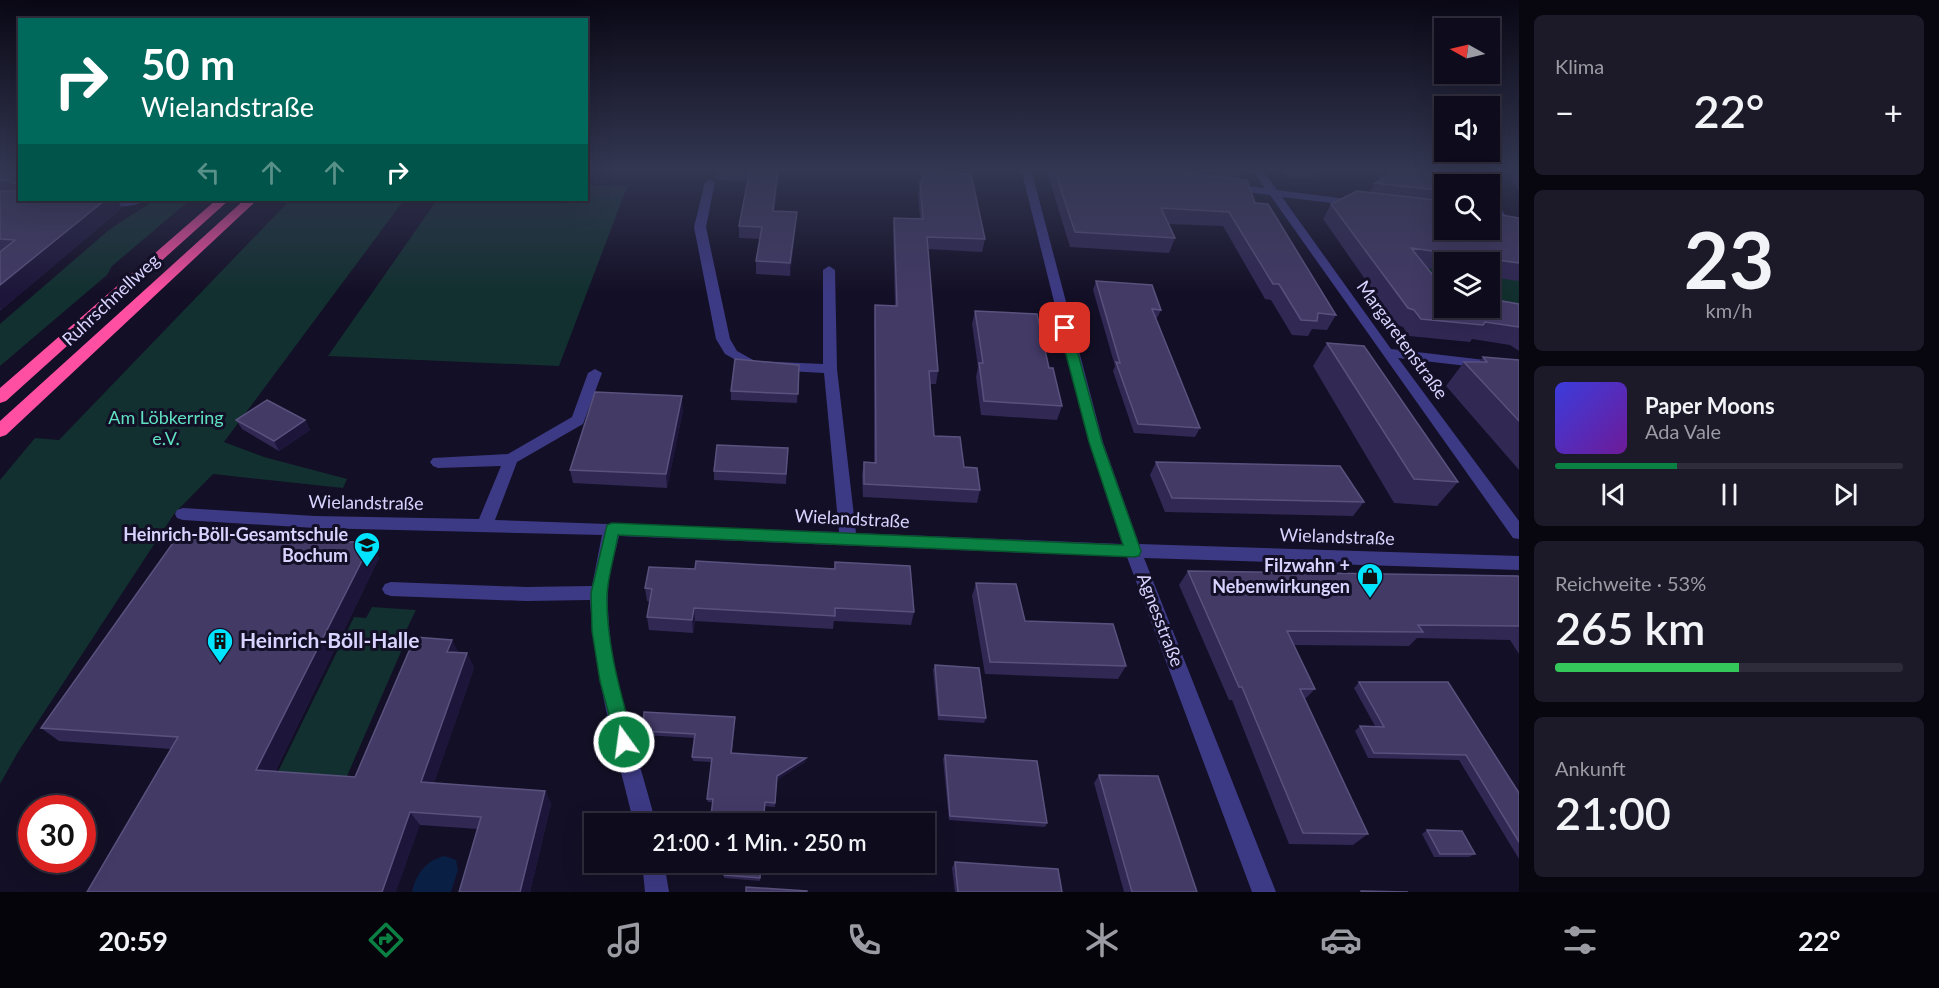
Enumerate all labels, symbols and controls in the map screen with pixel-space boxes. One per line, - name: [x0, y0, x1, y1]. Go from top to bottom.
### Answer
- north arrow: [1434, 18, 1500, 84]
- map controls: [1434, 18, 1500, 318]
- text: 50 m: [141, 39, 235, 89]
- icon: right: [42, 42, 120, 120]
- text: Klima: [1555, 54, 1604, 78]
- text: 22°: [1694, 84, 1764, 138]
- text: Wielandstraße: [141, 90, 314, 123]
- text: −: [1555, 92, 1574, 132]
- text: +: [1884, 92, 1903, 132]
- button: sound: [1434, 96, 1500, 162]
- icon: left: [192, 156, 225, 189]
- icon: ahead: [255, 156, 288, 189]
- icon: ahead: [318, 156, 351, 189]
- icon: right: [381, 156, 414, 189]
- button: search: [1434, 174, 1500, 240]
- text: 23: [1684, 212, 1774, 306]
- street label: Ruhrschnellweg: [57, 249, 163, 350]
- button: layers: [1434, 252, 1500, 318]
- street label: Margaretenstraße: [1352, 276, 1453, 403]
- text: km/h: [1706, 298, 1752, 322]
- pin: [1039, 302, 1090, 353]
- icon: arrive: [1048, 311, 1081, 344]
- text: Paper Moons: [1645, 392, 1775, 419]
- park label: Am Löbkerring e.V.: [108, 406, 224, 449]
- text: Ada Vale: [1645, 419, 1721, 443]
- icon: previous: [1597, 478, 1630, 511]
- icon: pause: [1713, 478, 1746, 511]
- icon: next: [1829, 478, 1862, 511]
- street label: Wielandstraße: [308, 490, 424, 514]
- street label: Wielandstraße: [794, 504, 910, 532]
- place label: Heinrich-Böll-Gesamtschule Bochum: [123, 523, 348, 566]
- street label: Wielandstraße: [1279, 523, 1395, 549]
- school or university icon: Heinrich-Böll-Gesamtschule Bochum: [352, 530, 382, 568]
- place label: Filzwahn + Nebenwirkungen: [1212, 554, 1350, 597]
- shop icon: Filzwahn + Nebenwirkungen: [1355, 561, 1385, 599]
- street label: Agnesstraße: [1133, 570, 1189, 670]
- text: Reichweite · 53%: [1555, 571, 1706, 595]
- text: 265 km: [1555, 601, 1705, 655]
- building icon: Heinrich-Böll-Halle: [205, 626, 235, 664]
- place label: Heinrich-Böll-Halle: [240, 627, 419, 652]
- position arrow: [592, 710, 656, 774]
- text: Ankunft: [1555, 756, 1626, 780]
- text: 21:00: [1555, 786, 1671, 840]
- speed limit sign: 30: [18, 795, 96, 873]
- text: 21:00 · 1 Min. · 250 m: [652, 829, 867, 856]
- icon: directions: [365, 919, 407, 961]
- icon: music: [604, 919, 646, 961]
- icon: phone: [843, 919, 885, 961]
- icon: climate: [1081, 919, 1123, 961]
- icon: car: [1320, 919, 1362, 961]
- icon: filters: [1559, 919, 1601, 961]
- text: 20:59: [98, 924, 168, 957]
- text: 22°: [1798, 924, 1840, 957]

